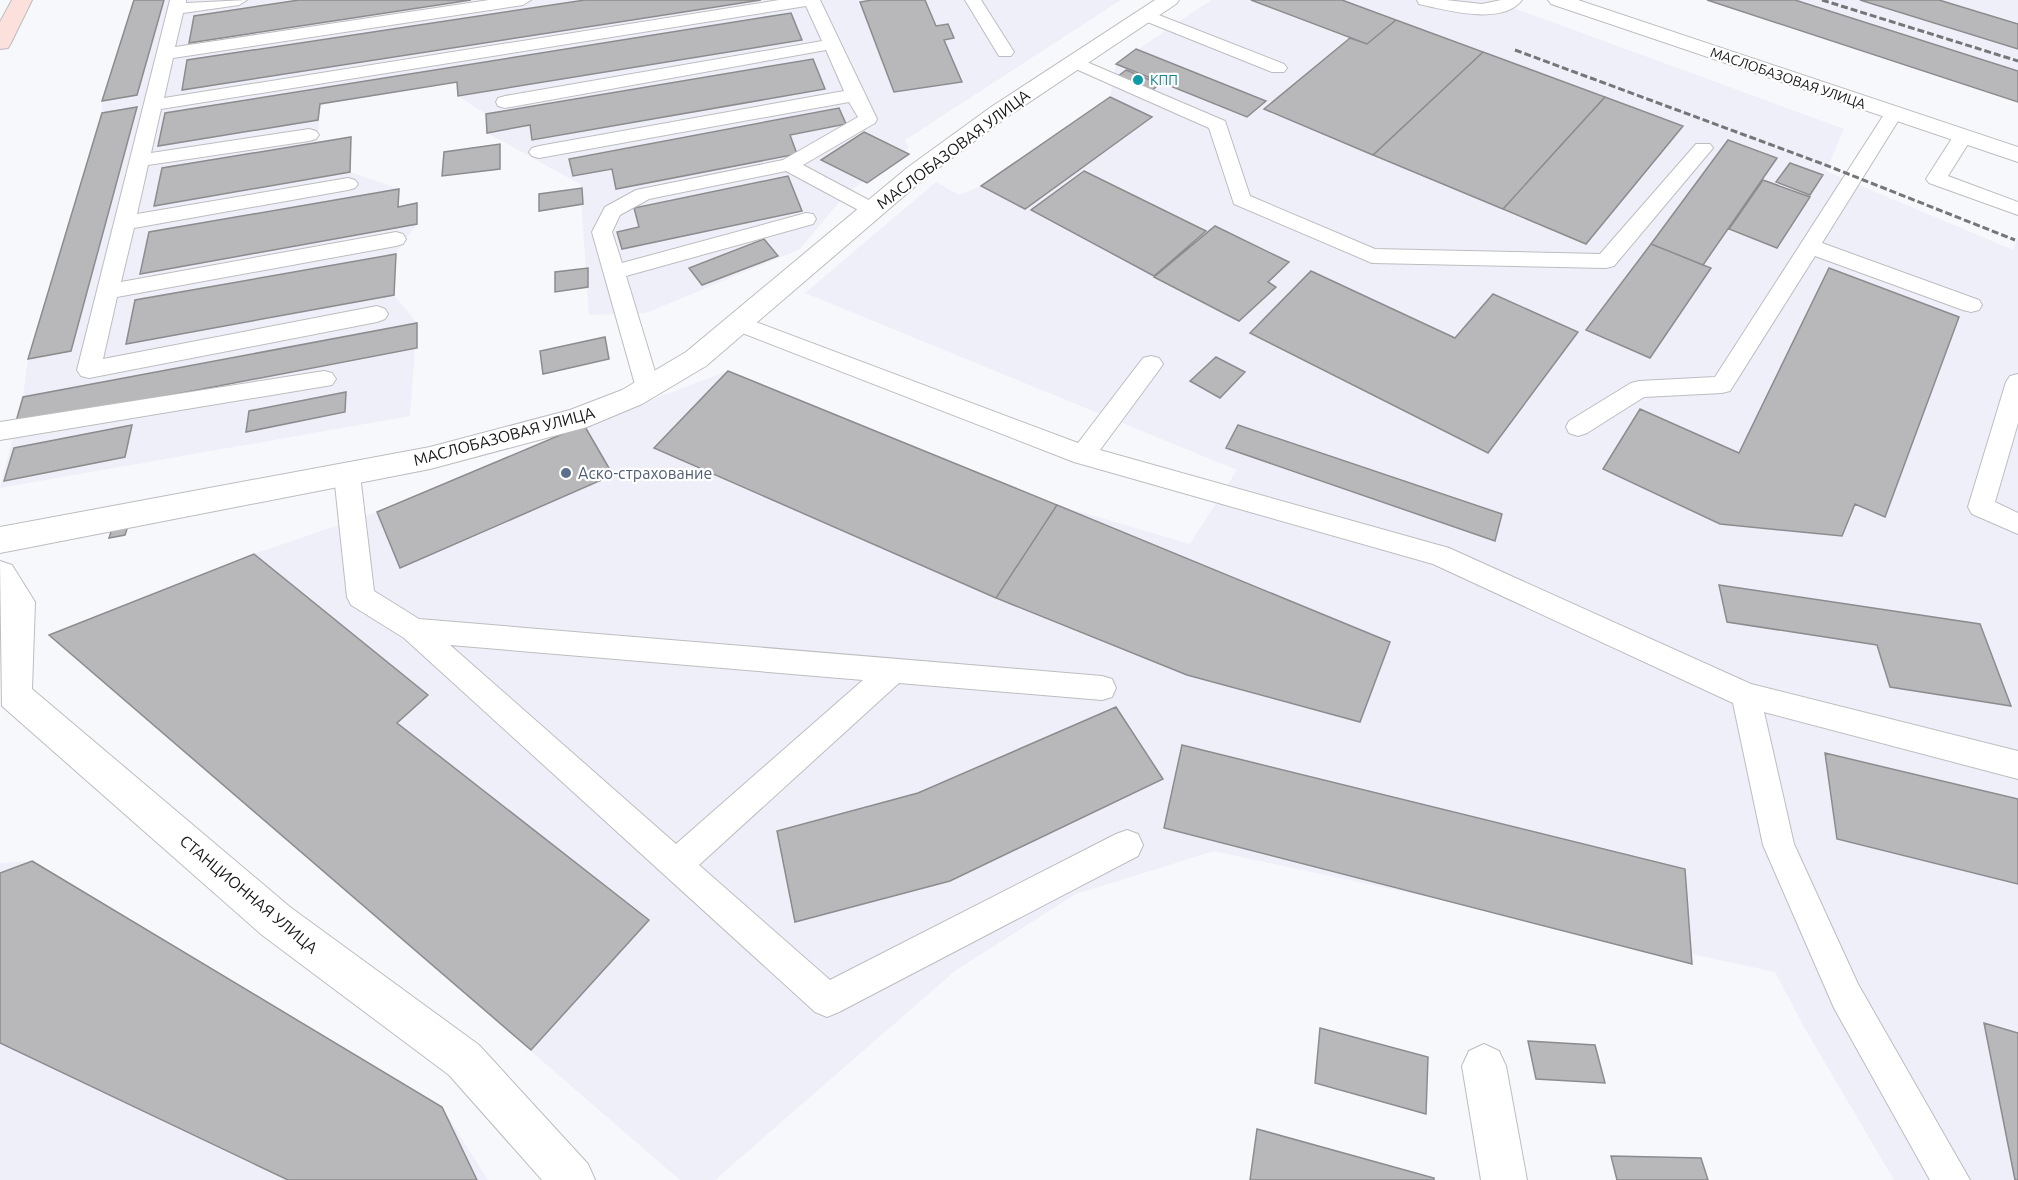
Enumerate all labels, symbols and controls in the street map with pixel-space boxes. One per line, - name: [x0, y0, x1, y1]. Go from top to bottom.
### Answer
- street label: МАСЛОБАЗОВАЯ УЛИЦА: [1708, 44, 1868, 112]
- place label: КПП: [1150, 72, 1178, 88]
- marker: КПП: [1131, 73, 1145, 87]
- street label: МАСЛОБАЗОВАЯ УЛИЦА: [873, 85, 1033, 212]
- street label: МАСЛОБАЗОВАЯ УЛИЦА: [411, 403, 597, 469]
- place label: Аско-страхование: [578, 464, 712, 482]
- marker: Аско-страхование: [559, 466, 573, 480]
- street label: СТАНЦИОННАЯ УЛИЦА: [177, 831, 322, 957]

